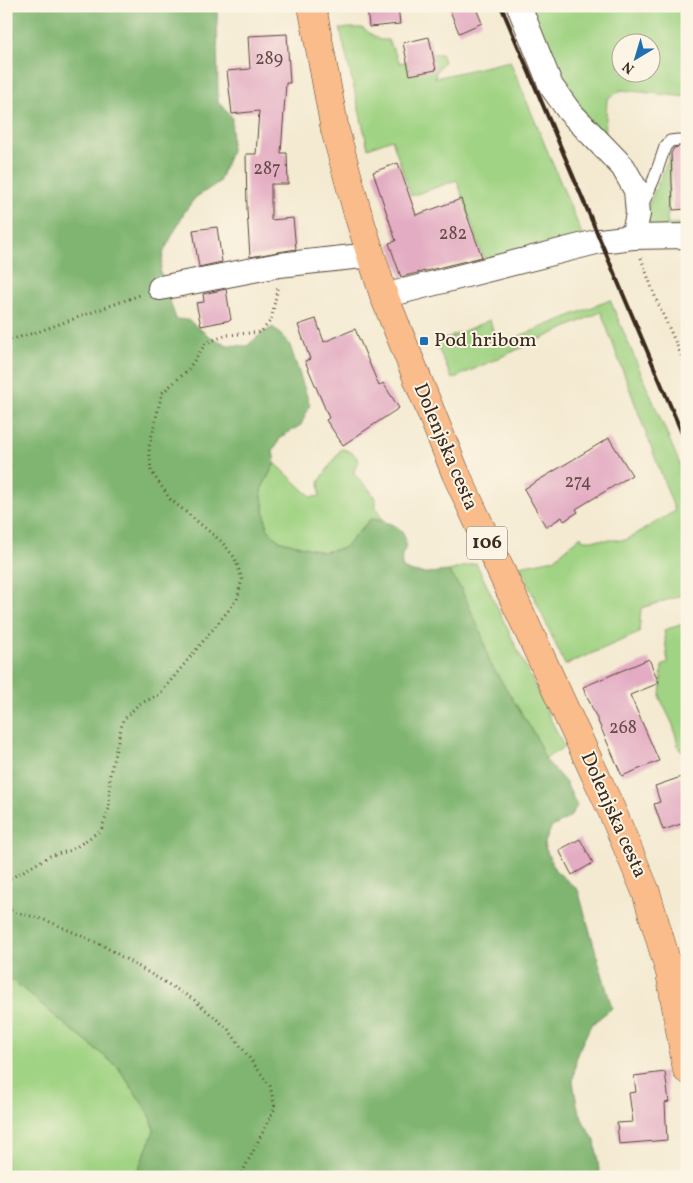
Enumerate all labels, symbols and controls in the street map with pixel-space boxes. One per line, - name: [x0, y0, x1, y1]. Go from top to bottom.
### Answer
- north arrow: [610, 32, 660, 82]
- house number: 289: [255, 47, 283, 72]
- text: N: [619, 56, 639, 78]
- house number: 287: [253, 157, 281, 182]
- house number: 282: [439, 222, 467, 247]
- place label: Pod hribom: [434, 327, 537, 355]
- marker: Pod hribom: [418, 335, 430, 347]
- street label: Dolenjska cesta: [406, 379, 484, 515]
- house number: 274: [565, 470, 591, 495]
- road number: 106: [467, 526, 507, 560]
- house number: 268: [609, 716, 637, 741]
- street label: Dolenjska cesta: [573, 747, 653, 883]

